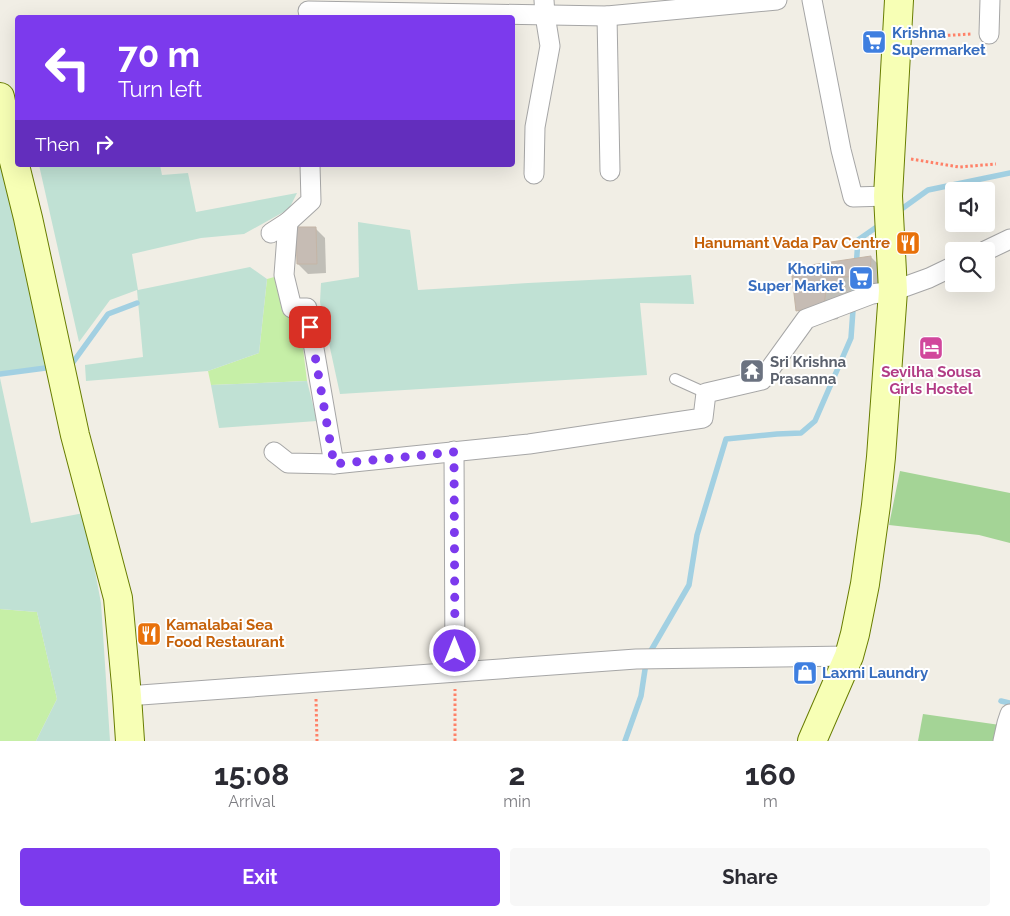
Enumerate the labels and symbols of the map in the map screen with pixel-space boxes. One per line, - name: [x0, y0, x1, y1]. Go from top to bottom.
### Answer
- place label: Krishna Supermarket: [892, 24, 986, 59]
- supermarket icon: Krishna Supermarket: [861, 29, 887, 55]
- restaurant icon: Hanumant Vada Pav Centre: [895, 230, 921, 256]
- place label: Hanumant Vada Pav Centre: [694, 234, 890, 252]
- place label: Khorlim Super Market: [748, 260, 844, 295]
- supermarket icon: Khorlim Super Market: [848, 265, 874, 291]
- pin: [289, 306, 331, 348]
- hotel icon: Sevilha Sousa Girls Hostel: [918, 335, 944, 361]
- place label: Sri Krishna Prasanna: [770, 353, 847, 388]
- temple icon: Sri Krishna Prasanna: [739, 358, 765, 384]
- place label: Sevilha Sousa Girls Hostel: [881, 363, 981, 398]
- place label: Kamalabai Sea Food Restaurant: [166, 616, 285, 651]
- restaurant icon: Kamalabai Sea Food Restaurant: [136, 621, 162, 647]
- position arrow: [428, 624, 480, 676]
- shop icon: Laxmi Laundry: [792, 660, 818, 686]
- place label: Laxmi Laundry: [822, 664, 929, 682]

